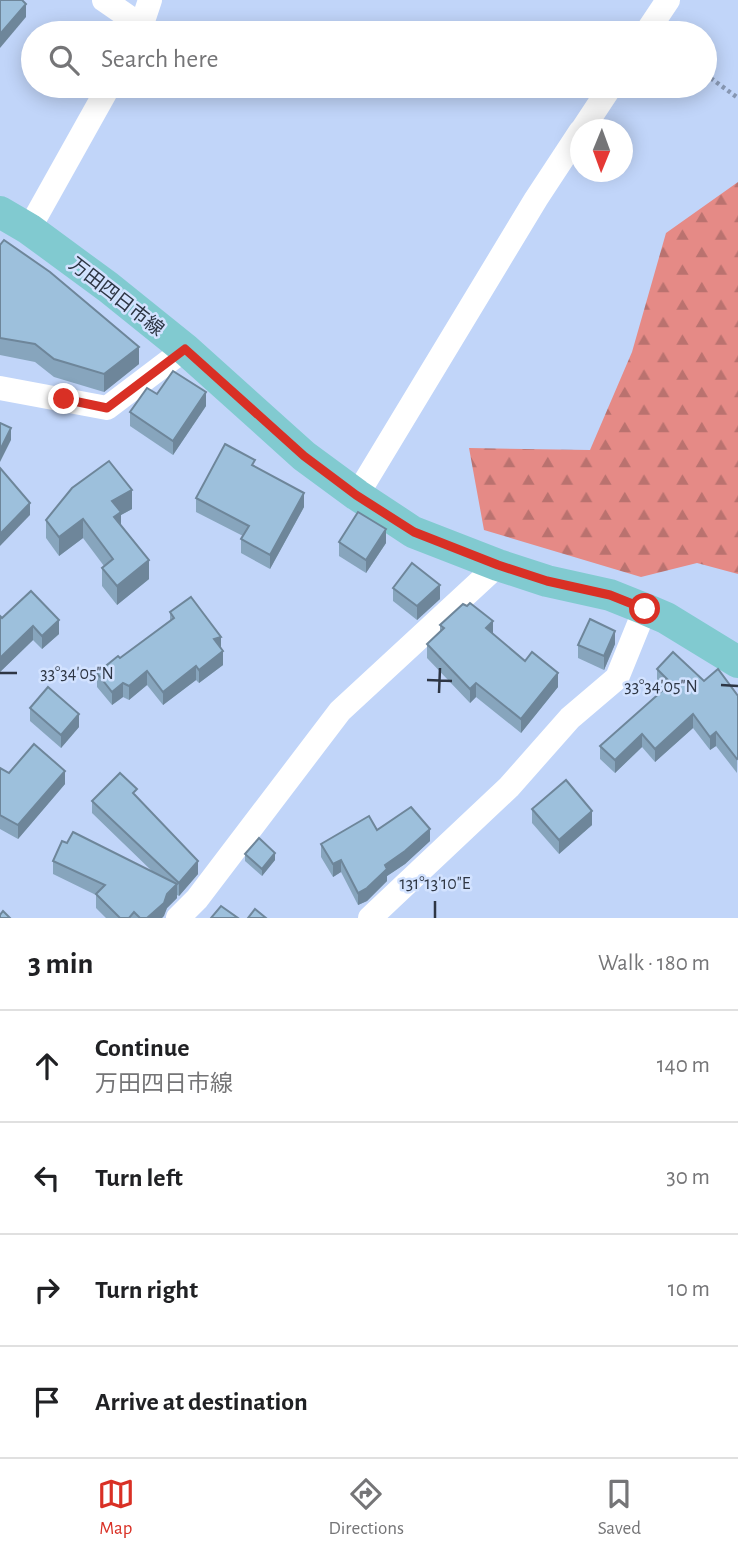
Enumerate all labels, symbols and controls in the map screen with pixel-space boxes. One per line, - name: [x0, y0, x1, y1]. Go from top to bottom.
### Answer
- search box: [21, 21, 717, 98]
- icon: search: [45, 41, 83, 79]
- text: Search here: [101, 46, 219, 72]
- north arrow: [570, 119, 633, 182]
- street label: 万田四日市線: [65, 253, 168, 340]
- route end: [48, 383, 79, 414]
- route start: [629, 593, 660, 624]
- text: 33°34'05"N: [40, 665, 114, 683]
- text: 33°34'05"N: [624, 678, 698, 696]
- text: 131°13'10"E: [399, 875, 471, 893]
- text: 3 min: [28, 949, 93, 979]
- text: Walk · 180 m: [598, 952, 710, 975]
- text: Continue: [95, 1035, 190, 1061]
- icon: ahead: [28, 1047, 66, 1085]
- text: 140 m: [657, 1054, 710, 1077]
- text: 万田四日市線: [95, 1073, 233, 1096]
- icon: left: [28, 1159, 66, 1197]
- text: Turn left: [95, 1165, 183, 1191]
- text: 30 m: [666, 1166, 710, 1189]
- icon: right: [28, 1271, 66, 1309]
- text: Turn right: [95, 1277, 198, 1303]
- text: 10 m: [668, 1278, 710, 1301]
- icon: arrive: [28, 1383, 66, 1421]
- text: Arrive at destination: [95, 1389, 308, 1415]
- tab: Map: [97, 1475, 135, 1540]
- tab: Directions: [328, 1475, 404, 1540]
- tab: Saved: [598, 1475, 641, 1540]

